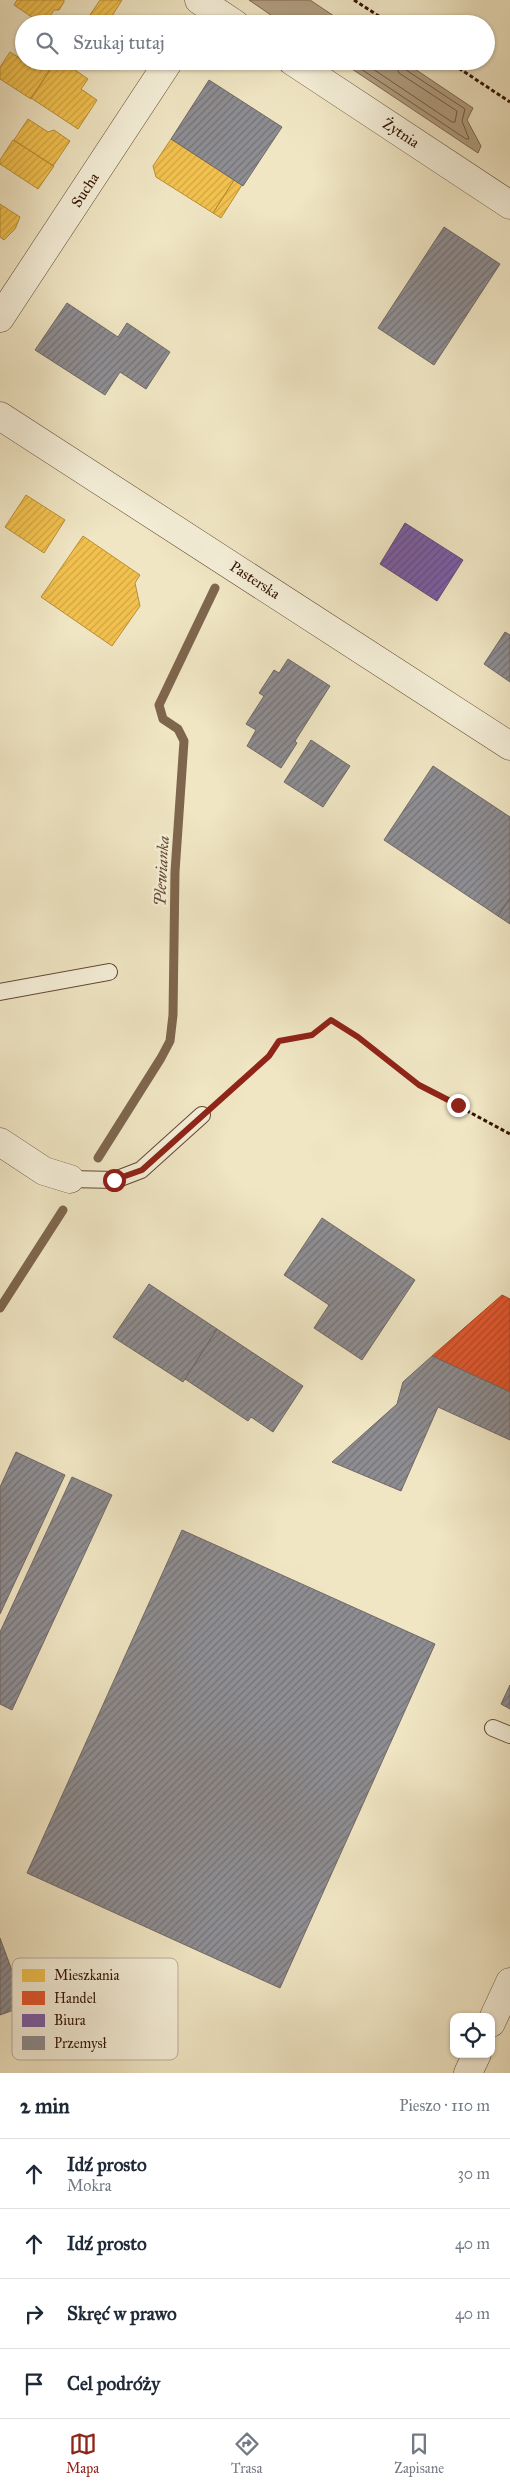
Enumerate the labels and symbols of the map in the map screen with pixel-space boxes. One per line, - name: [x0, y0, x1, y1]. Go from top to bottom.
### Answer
- street label: Żytnia: [379, 115, 423, 152]
- street label: Sucha: [67, 169, 103, 211]
- street label: Pasterska: [227, 557, 284, 603]
- water label: Plewianka: [150, 835, 173, 907]
- route end: [447, 1094, 470, 1117]
- route start: [103, 1169, 126, 1192]
- legend: [12, 1958, 178, 2060]
- text: Mieszkania: [54, 1967, 119, 1984]
- text: Handel: [54, 1990, 96, 2007]
- text: Biura: [54, 2012, 86, 2029]
- text: Przemysł: [54, 2035, 107, 2052]

